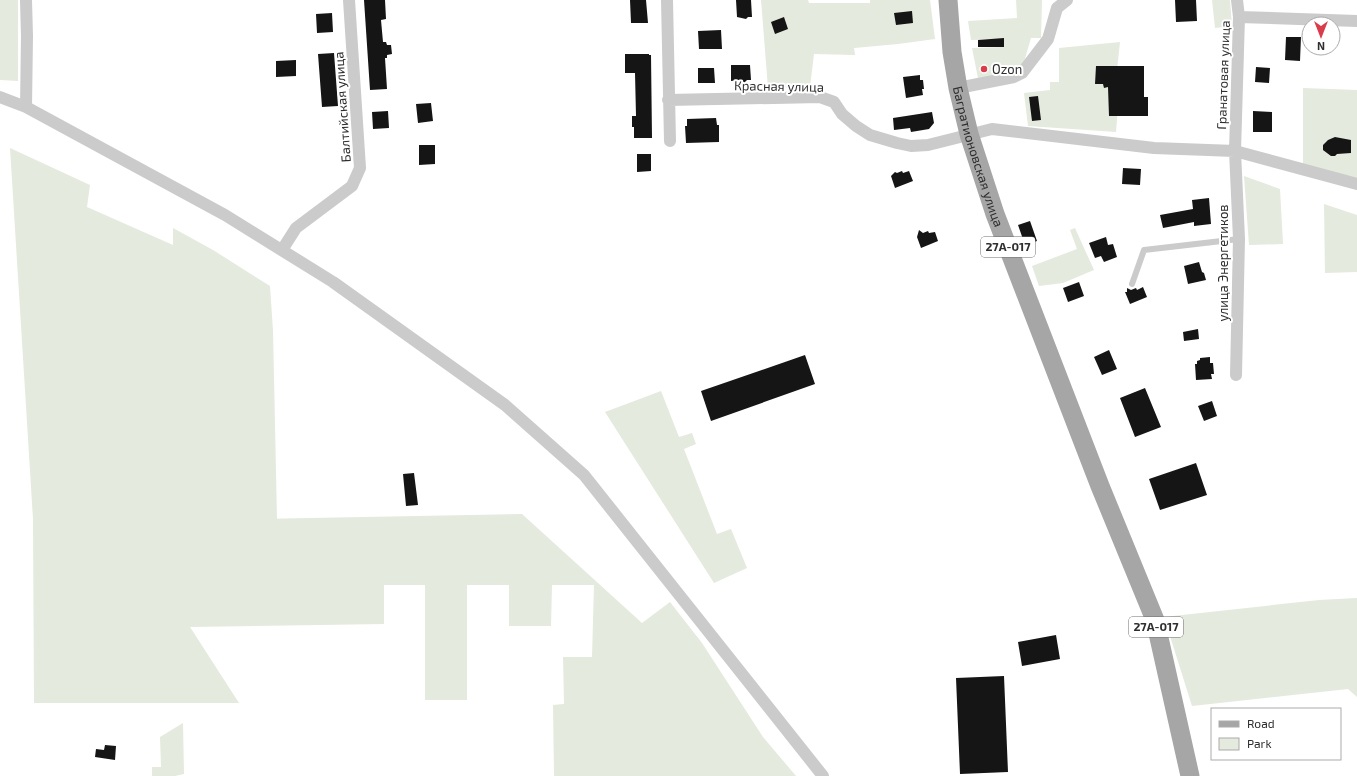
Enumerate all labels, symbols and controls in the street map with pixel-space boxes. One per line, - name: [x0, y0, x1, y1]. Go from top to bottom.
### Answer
- north arrow: [1301, 16, 1341, 56]
- street label: Гранатовая улица: [1213, 20, 1233, 130]
- text: N: [1317, 40, 1325, 53]
- street label: Балтийская улица: [330, 51, 354, 163]
- place label: Ozon: [992, 61, 1022, 77]
- marker: Ozon: [979, 64, 989, 74]
- street label: Красная улица: [734, 77, 824, 95]
- street label: Багратионовская улица: [950, 84, 1007, 229]
- street label: улица Энергетиков: [1215, 204, 1231, 322]
- road number: 27А-017: [981, 237, 1035, 257]
- road number: 27А-017: [1129, 617, 1183, 637]
- legend: [1211, 708, 1341, 760]
- text: Road: [1247, 716, 1275, 730]
- text: Park: [1247, 736, 1272, 750]

